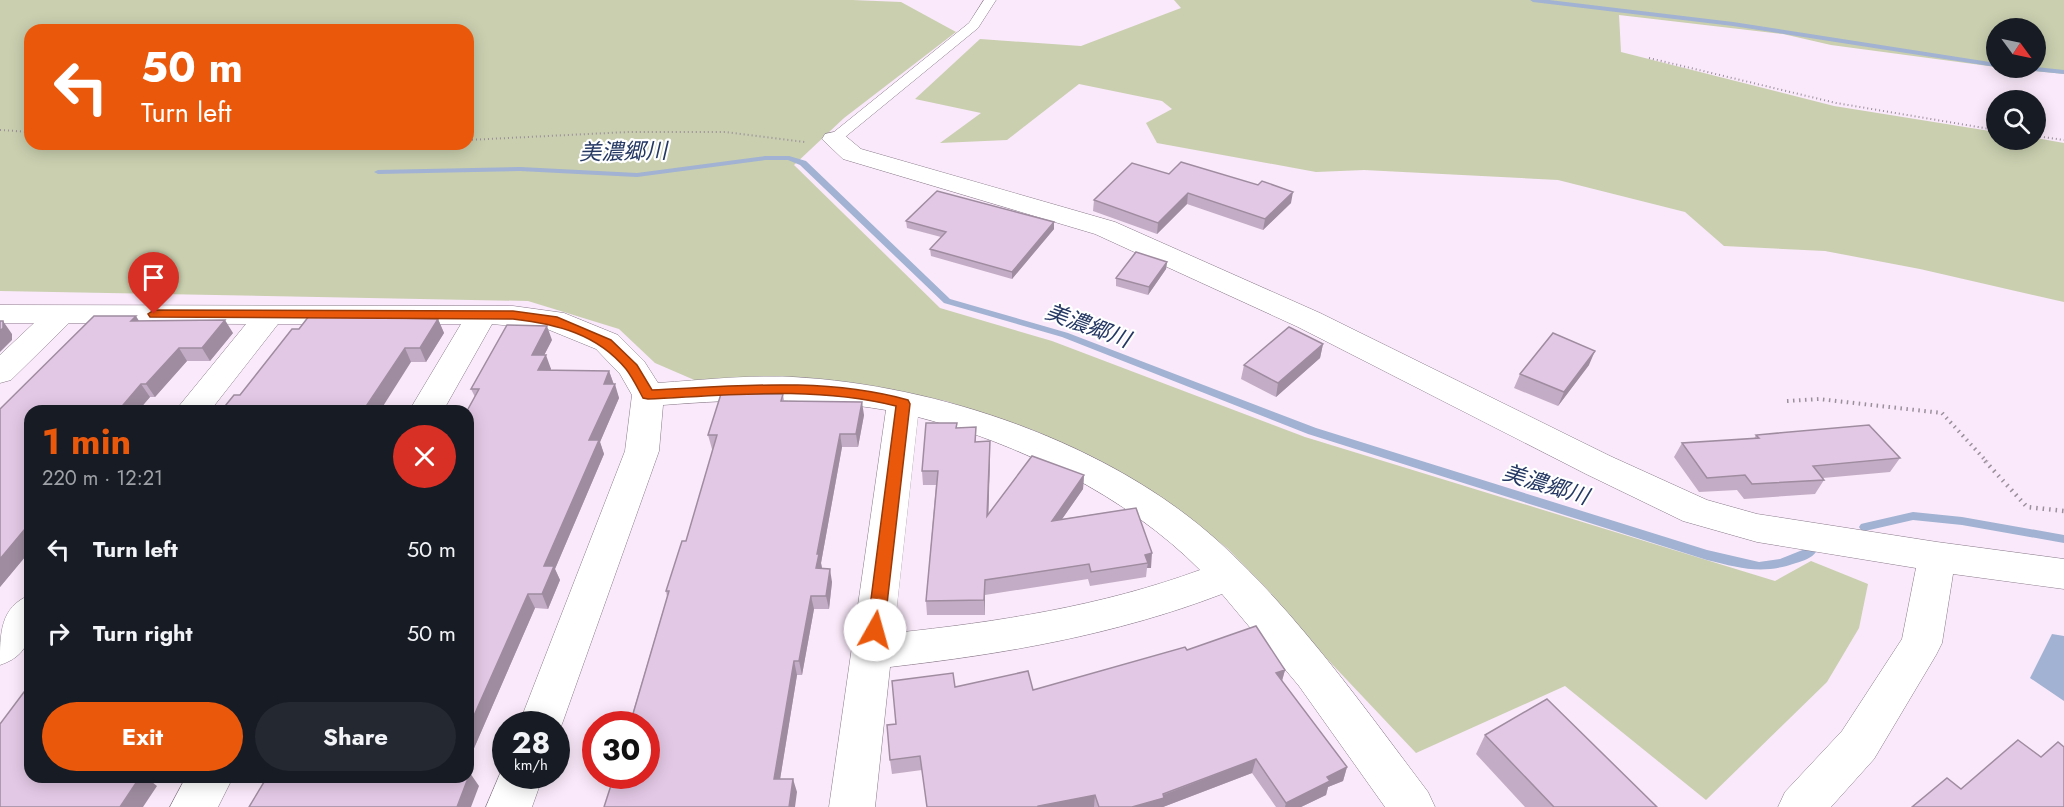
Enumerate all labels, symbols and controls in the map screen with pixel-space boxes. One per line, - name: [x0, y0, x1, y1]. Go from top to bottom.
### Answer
- north arrow: [1986, 18, 2046, 78]
- map controls: [1986, 18, 2046, 150]
- text: 50 m: [141, 37, 243, 98]
- icon: left: [42, 48, 120, 126]
- button: search: [1986, 90, 2046, 150]
- text: Turn left: [141, 93, 231, 132]
- water label: 美濃郷川: [579, 134, 669, 168]
- pin: [128, 252, 179, 314]
- icon: arrive: [137, 261, 170, 294]
- water label: 美濃郷川: [1041, 295, 1137, 356]
- text: 1 min: [42, 415, 131, 467]
- button: close: [393, 425, 456, 488]
- water label: 美濃郷川: [1499, 456, 1595, 513]
- text: 220 m · 12:21: [42, 464, 163, 493]
- icon: left: [42, 533, 75, 566]
- text: Turn left: [93, 533, 178, 565]
- text: 50 m: [407, 533, 456, 565]
- position arrow: [843, 598, 907, 662]
- icon: right: [42, 617, 75, 650]
- text: Turn right: [93, 617, 193, 649]
- text: 50 m: [407, 617, 456, 649]
- button: Exit: [42, 702, 243, 771]
- button: Share: [255, 702, 456, 771]
- speed limit sign: 30: [582, 711, 660, 789]
- text: 28: [512, 721, 550, 764]
- text: km/h: [514, 754, 548, 776]

